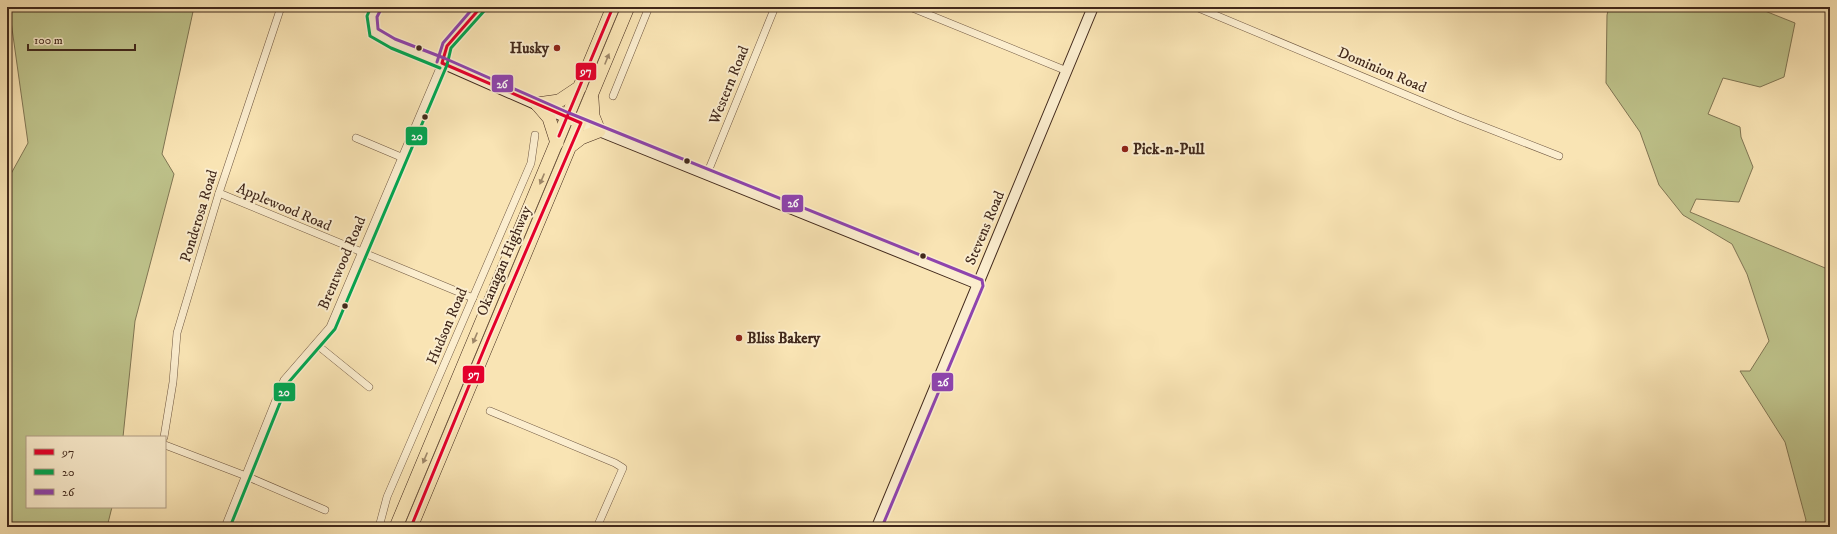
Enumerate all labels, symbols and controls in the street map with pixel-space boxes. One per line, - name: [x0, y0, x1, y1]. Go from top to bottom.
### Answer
- scale bar: [28, 26, 135, 52]
- text: 100 m: [34, 33, 63, 48]
- place label: Husky: [510, 39, 550, 58]
- unlabelled marker: [414, 43, 424, 53]
- marker: Husky: [552, 43, 562, 53]
- street label: Western Road: [704, 43, 754, 128]
- street label: Dominion Road: [1335, 43, 1430, 97]
- one-way arrow: [604, 53, 610, 64]
- line badge: 97: [575, 62, 597, 81]
- text: 97: [579, 65, 592, 79]
- line badge: 26: [491, 74, 514, 93]
- text: 26: [496, 78, 509, 92]
- unlabelled marker: [420, 112, 430, 122]
- line badge: 20: [405, 126, 428, 146]
- text: 20: [411, 130, 423, 144]
- place label: Pick-n-Pull: [1133, 140, 1205, 159]
- marker: Pick-n-Pull: [1120, 144, 1130, 154]
- unlabelled marker: [682, 156, 692, 166]
- street label: Ponderosa Road: [176, 167, 222, 265]
- one-way arrow: [538, 173, 544, 185]
- street label: Applewood Road: [234, 178, 335, 236]
- street label: Stevens Road: [961, 188, 1009, 268]
- line badge: 26: [781, 194, 804, 213]
- text: 26: [787, 197, 800, 211]
- street label: Okanagan Highway: [472, 202, 536, 319]
- street label: Brentwood Road: [314, 213, 370, 313]
- unlabelled marker: [918, 251, 928, 261]
- street label: Hudson Road: [422, 284, 472, 367]
- unlabelled marker: [340, 301, 350, 311]
- place label: Bliss Bakery: [747, 329, 821, 348]
- one-way arrow: [472, 332, 478, 344]
- marker: Bliss Bakery: [734, 333, 744, 343]
- line badge: 97: [462, 365, 485, 384]
- text: 97: [467, 368, 480, 382]
- line badge: 26: [931, 372, 954, 392]
- text: 26: [937, 376, 950, 390]
- line badge: 20: [273, 382, 296, 402]
- text: 20: [278, 386, 290, 400]
- legend: [26, 436, 166, 508]
- text: 97: [61, 445, 74, 460]
- one-way arrow: [422, 452, 428, 464]
- text: 20: [62, 465, 74, 480]
- text: 26: [62, 485, 75, 500]

